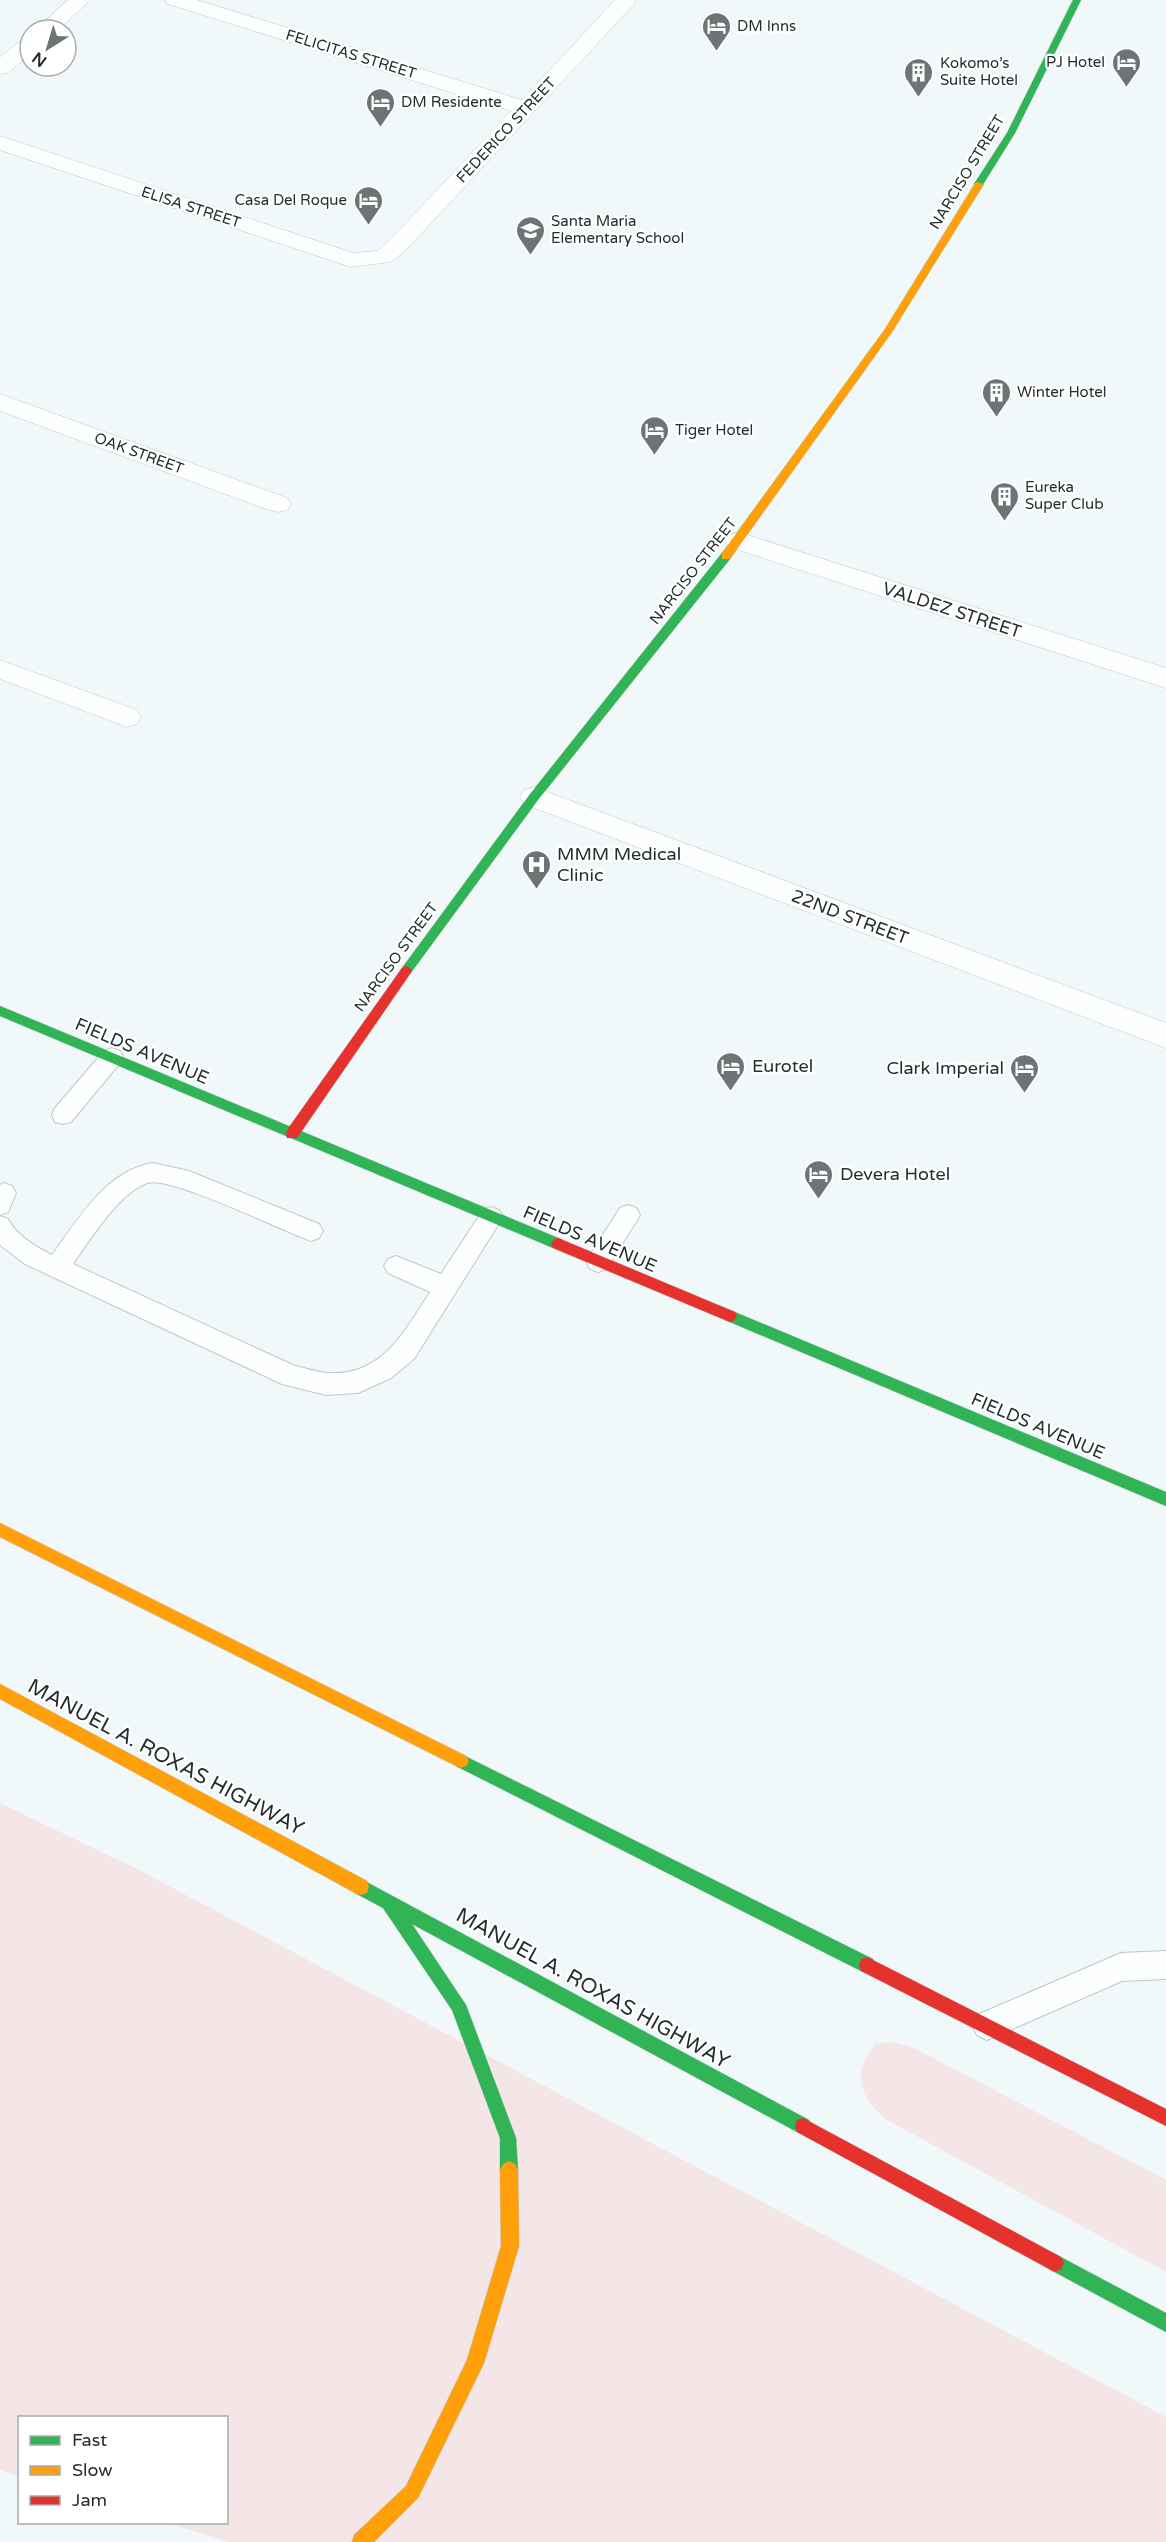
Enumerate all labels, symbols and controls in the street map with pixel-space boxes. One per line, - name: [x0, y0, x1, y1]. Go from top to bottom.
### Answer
- hotel icon: DM Inns: [700, 10, 732, 52]
- place label: DM Inns: [737, 17, 796, 35]
- north arrow: [18, 18, 78, 78]
- street label: FELICITAS STREET: [284, 26, 418, 82]
- hotel icon: PJ Hotel: [1110, 46, 1142, 88]
- text: N: [28, 47, 51, 71]
- place label: PJ Hotel: [1046, 53, 1105, 71]
- place label: Kokomo’s Suite Hotel: [940, 54, 1018, 89]
- building icon: Kokomo’s Suite Hotel: [903, 56, 935, 98]
- street label: FEDERICO STREET: [453, 74, 559, 186]
- hotel icon: DM Residente: [364, 86, 396, 128]
- place label: DM Residente: [401, 93, 502, 111]
- street label: NARCISO STREET: [926, 111, 1008, 233]
- street label: ELISA STREET: [139, 182, 243, 232]
- hotel icon: Casa Del Roque: [352, 184, 384, 226]
- place label: Casa Del Roque: [235, 191, 347, 209]
- place label: Santa Maria Elementary School: [551, 212, 684, 247]
- school or university icon: Santa Maria Elementary School: [514, 214, 546, 256]
- building icon: Winter Hotel: [980, 376, 1012, 418]
- place label: Winter Hotel: [1017, 383, 1107, 401]
- hotel icon: Tiger Hotel: [638, 414, 670, 456]
- place label: Tiger Hotel: [675, 421, 753, 439]
- street label: OAK STREET: [92, 428, 186, 478]
- place label: Eureka Super Club: [1025, 478, 1104, 513]
- building icon: Eureka Super Club: [988, 480, 1020, 522]
- street label: NARCISO STREET: [646, 514, 740, 628]
- street label: VALDEZ STREET: [880, 577, 1024, 643]
- place label: MMM Medical Clinic: [557, 843, 681, 886]
- hospital icon: MMM Medical Clinic: [520, 848, 552, 890]
- street label: 22ND STREET: [788, 885, 912, 949]
- street label: NARCISO STREET: [350, 899, 442, 1015]
- street label: FIELDS AVENUE: [72, 1013, 212, 1089]
- hotel icon: Eurotel: [715, 1050, 747, 1092]
- hotel icon: Clark Imperial: [1009, 1052, 1041, 1094]
- place label: Eurotel: [752, 1055, 813, 1077]
- place label: Clark Imperial: [887, 1057, 1004, 1079]
- hotel icon: Devera Hotel: [803, 1158, 835, 1200]
- place label: Devera Hotel: [840, 1163, 950, 1185]
- street label: FIELDS AVENUE: [520, 1201, 660, 1277]
- street label: FIELDS AVENUE: [968, 1388, 1108, 1464]
- street label: MANUEL A. ROXAS HIGHWAY: [23, 1674, 308, 1841]
- street label: MANUEL A. ROXAS HIGHWAY: [451, 1903, 734, 2074]
- legend: [18, 2416, 228, 2524]
- text: Fast: [72, 2429, 107, 2451]
- text: Slow: [72, 2459, 113, 2481]
- text: Jam: [72, 2489, 107, 2511]

